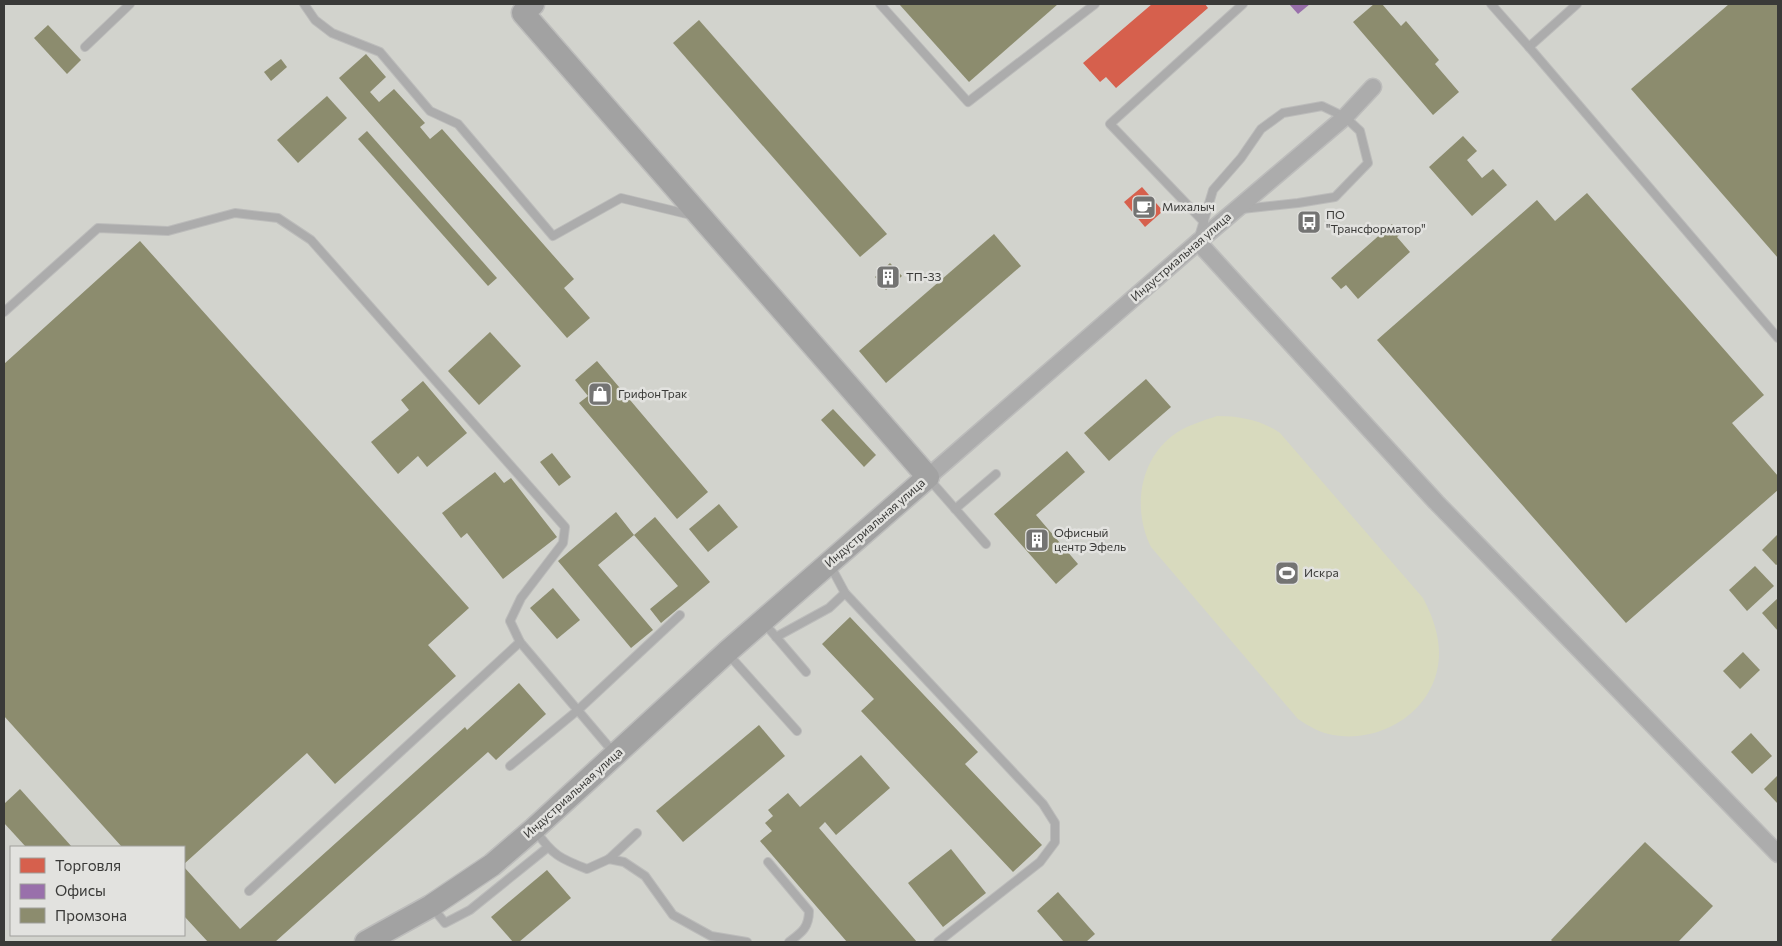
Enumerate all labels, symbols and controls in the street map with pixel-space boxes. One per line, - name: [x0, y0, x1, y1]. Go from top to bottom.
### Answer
- cafe icon: Михалыч: [1131, 194, 1157, 220]
- place label: Михалыч: [1162, 199, 1215, 213]
- place label: ПО "Трансформатор": [1326, 207, 1426, 235]
- street label: Индустриальная улица: [1127, 209, 1233, 304]
- bus stop icon: ПО "Трансформатор": [1296, 209, 1322, 235]
- building icon: ТП-33: [875, 264, 901, 290]
- place label: ТП-33: [906, 269, 942, 283]
- shop icon: ГрифонТрак: [587, 381, 613, 407]
- place label: ГрифонТрак: [618, 386, 688, 400]
- street label: Индустриальная улица: [821, 475, 927, 570]
- place label: Офисный центр Эфель: [1054, 525, 1126, 553]
- building icon: Офисный центр Эфель: [1024, 527, 1050, 553]
- sports icon: Искра: [1274, 560, 1300, 586]
- place label: Искра: [1304, 565, 1339, 579]
- street label: Индустриальная улица: [520, 744, 625, 840]
- legend: [10, 846, 185, 936]
- text: Торговля: [55, 856, 121, 874]
- text: Офисы: [55, 881, 106, 899]
- text: Промзона: [55, 906, 127, 924]

